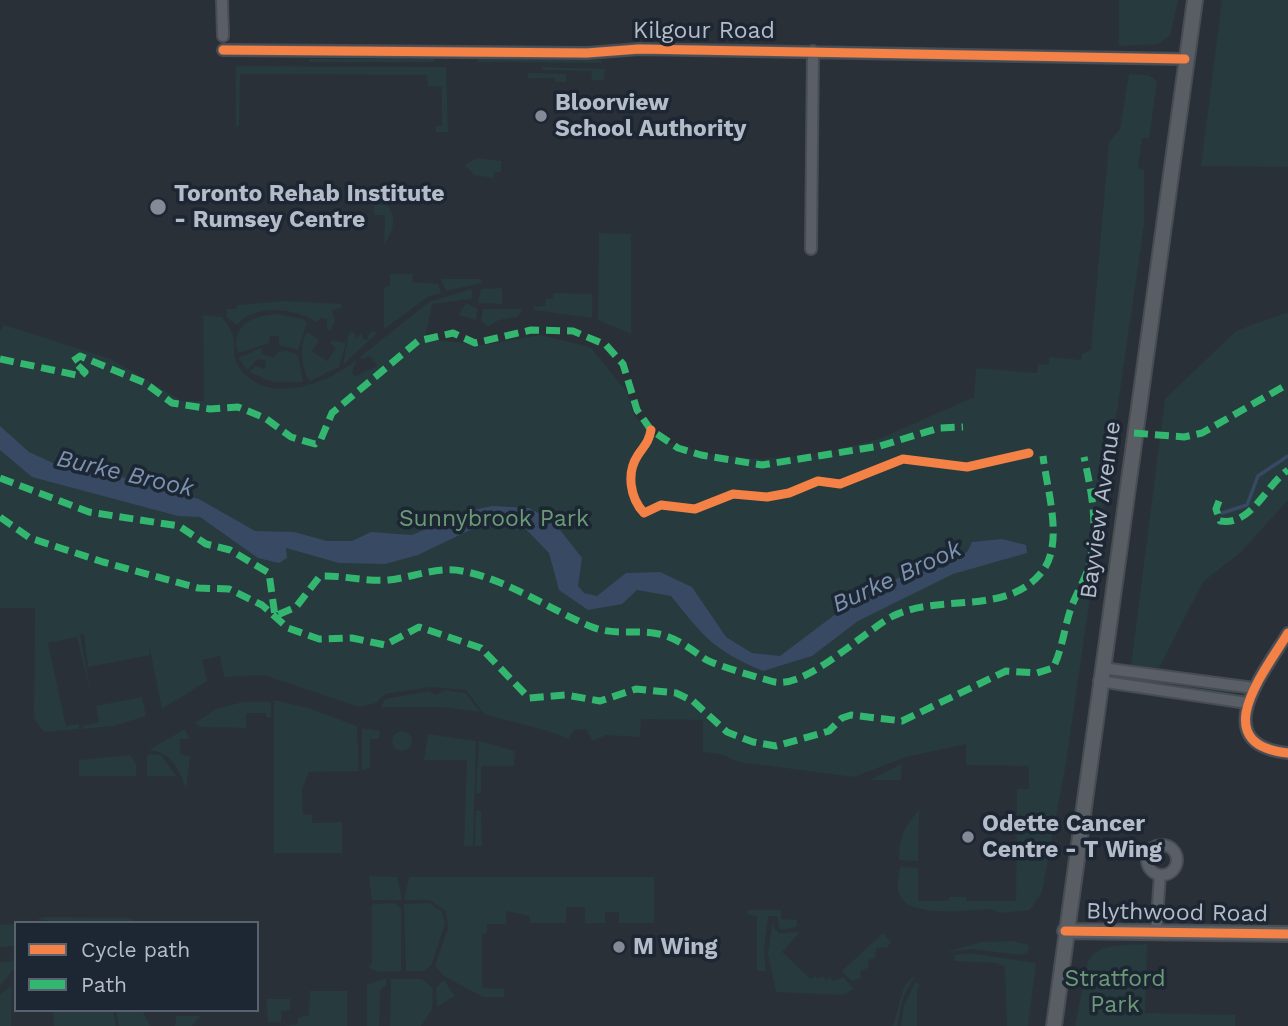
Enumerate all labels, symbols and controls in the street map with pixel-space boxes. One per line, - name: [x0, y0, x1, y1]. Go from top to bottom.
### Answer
- street label: Kilgour Road: [633, 17, 775, 45]
- place label: Bloorview School Authority: [555, 89, 746, 143]
- marker: Bloorview School Authority: [533, 108, 549, 124]
- place label: Toronto Rehab Institute - Rumsey Centre: [174, 180, 445, 234]
- marker: Toronto Rehab Institute - Rumsey Centre: [148, 197, 168, 217]
- street label: Bayview Avenue: [1075, 420, 1127, 600]
- water label: Burke Brook: [54, 444, 196, 504]
- park label: Sunnybrook Park: [399, 505, 589, 533]
- water label: Burke Brook: [828, 534, 966, 620]
- place label: Odette Cancer Centre - T Wing: [982, 810, 1162, 864]
- marker: Odette Cancer Centre - T Wing: [960, 829, 976, 845]
- street label: Blythwood Road: [1086, 898, 1268, 928]
- legend: [14, 921, 259, 1012]
- place label: M Wing: [633, 933, 717, 961]
- text: Cycle path: [81, 937, 190, 962]
- marker: M Wing: [611, 939, 627, 955]
- park label: Stratford Park: [1064, 965, 1166, 1019]
- text: Path: [81, 972, 127, 997]

